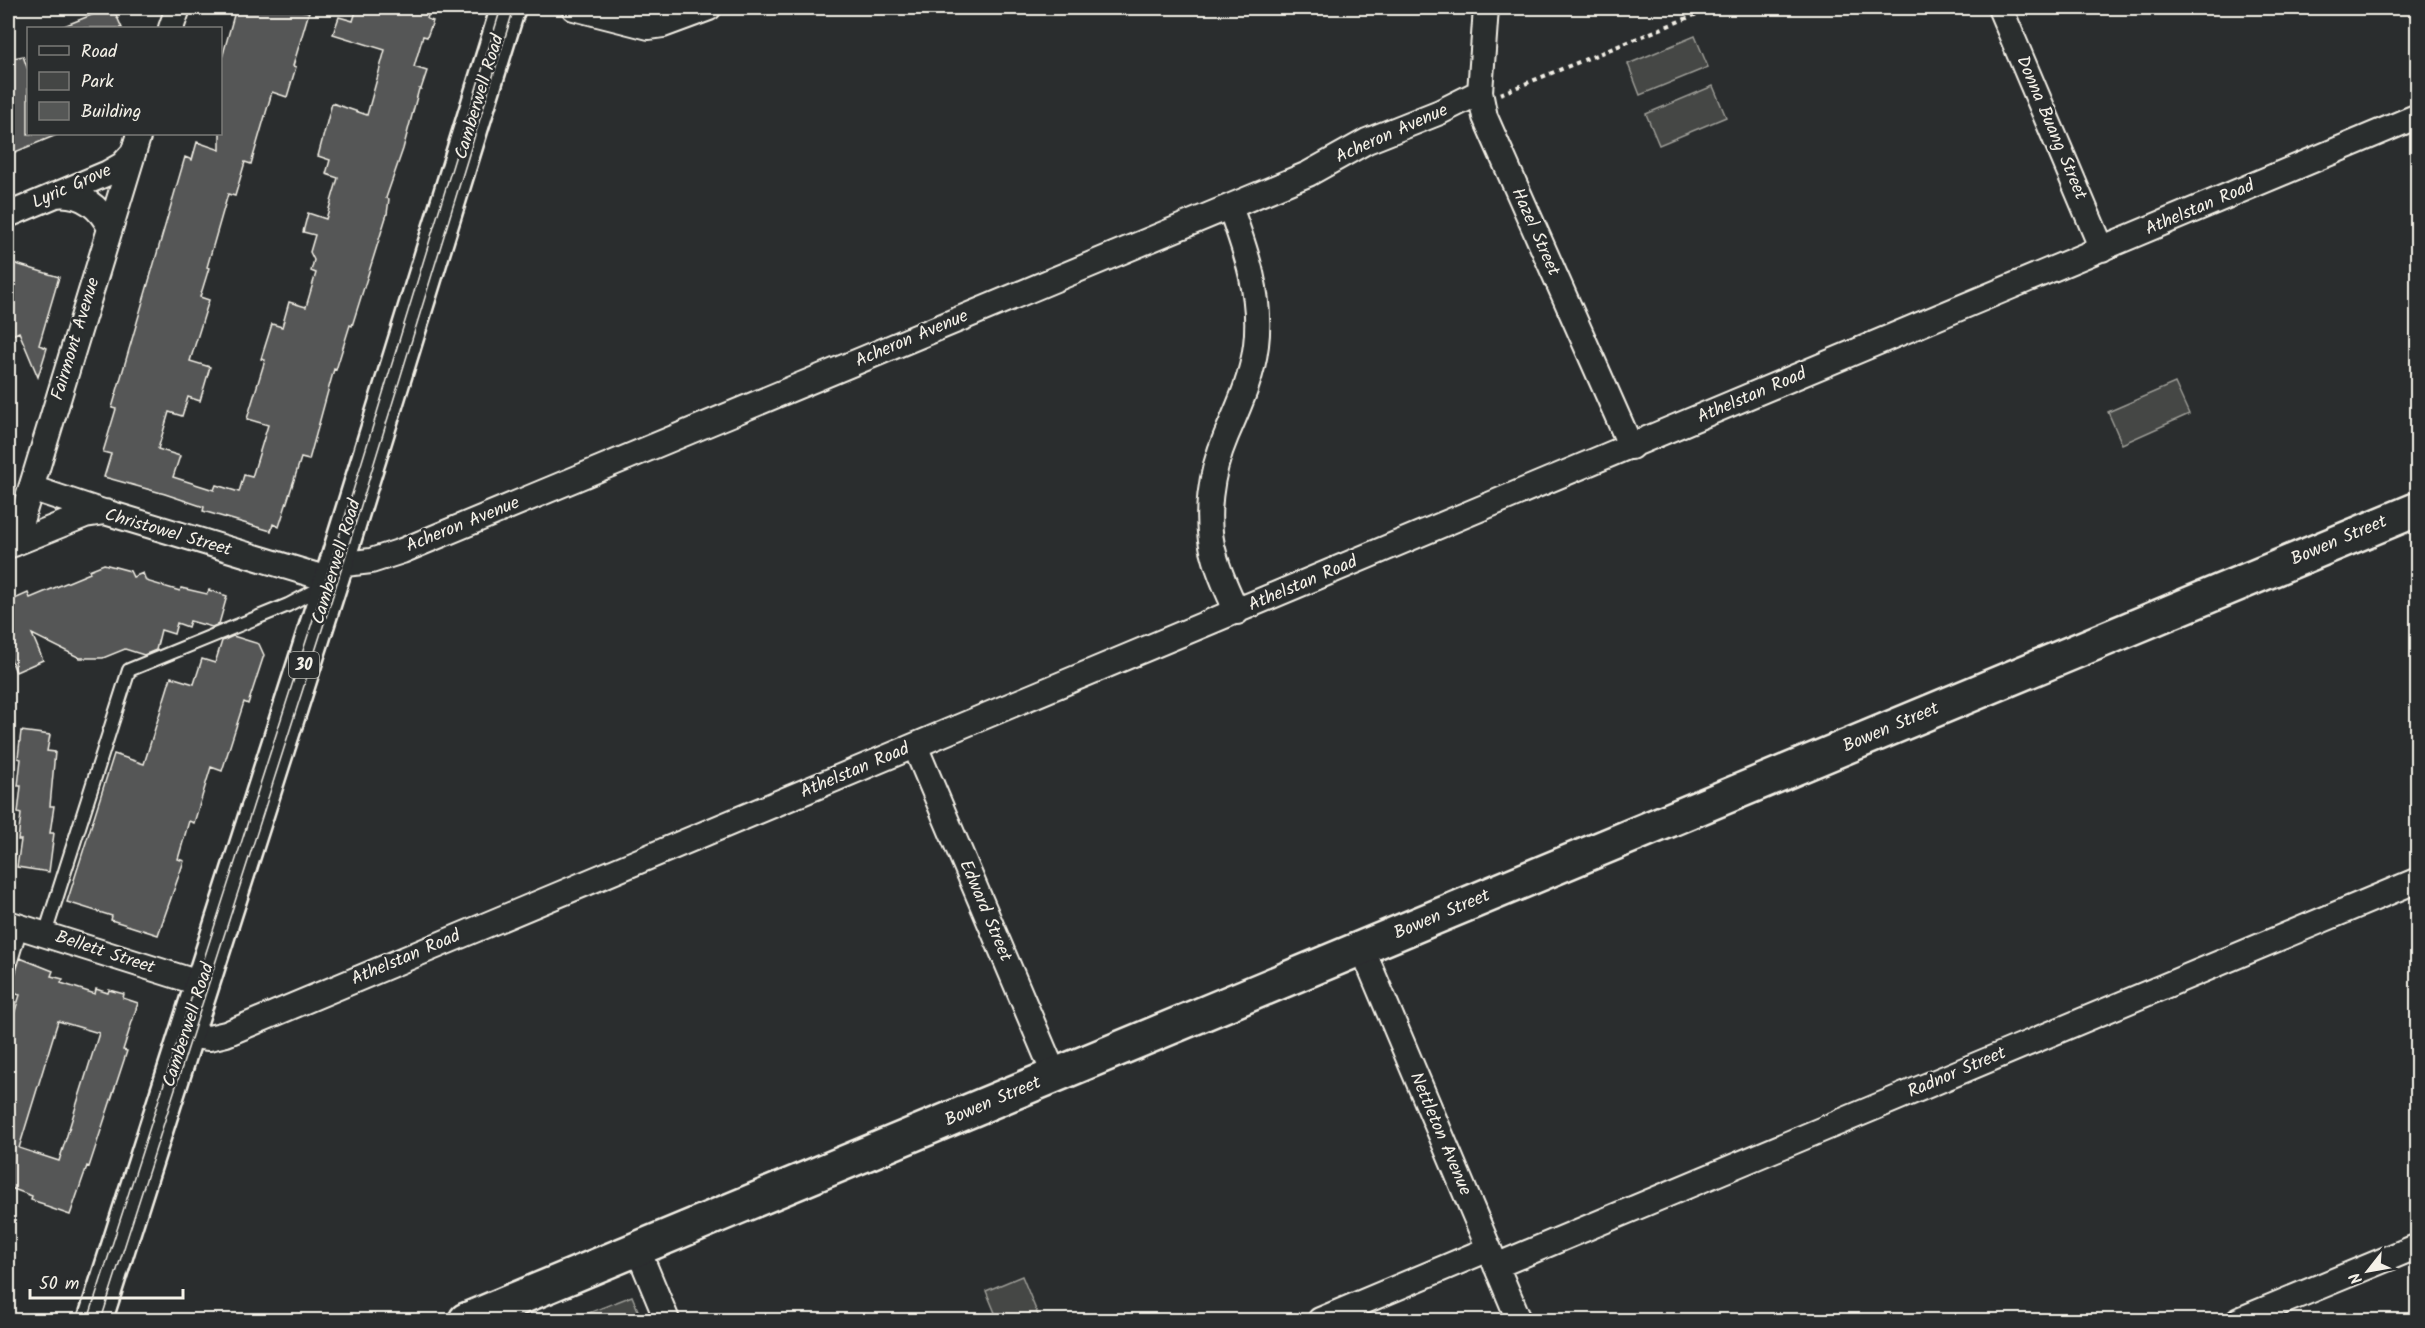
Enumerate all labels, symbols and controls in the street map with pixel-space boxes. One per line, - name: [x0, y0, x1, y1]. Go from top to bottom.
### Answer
- legend: [27, 27, 222, 135]
- street label: Camberwell Road: [447, 30, 513, 163]
- text: Road: [81, 38, 118, 67]
- street label: Donna Buang Street: [2008, 51, 2095, 206]
- text: Park: [81, 68, 114, 97]
- street label: Acheron Avenue: [1331, 96, 1453, 172]
- text: Building: [81, 98, 141, 127]
- street label: Lyric Grove: [27, 157, 117, 217]
- street label: Athelstan Road: [2141, 172, 2260, 244]
- street label: Hazel Street: [1503, 183, 1568, 282]
- street label: Fairmont Avenue: [44, 274, 108, 404]
- street label: Acheron Avenue: [851, 302, 973, 376]
- street label: Athelstan Road: [1693, 360, 1812, 432]
- street label: Acheron Avenue: [402, 489, 524, 561]
- street label: Camberwell Road: [304, 495, 370, 628]
- street label: Christowel Street: [101, 501, 236, 565]
- street label: Bowen Street: [2286, 507, 2393, 574]
- street label: Athelstan Road: [1244, 548, 1363, 620]
- road number: 30: [289, 652, 319, 678]
- street label: Bowen Street: [1838, 694, 1945, 761]
- street label: Athelstan Road: [796, 735, 915, 807]
- street label: Edward Street: [951, 856, 1020, 967]
- street label: Bowen Street: [1389, 881, 1496, 948]
- street label: Athelstan Road: [347, 922, 466, 994]
- street label: Bellett Street: [51, 923, 160, 983]
- street label: Camberwell Road: [155, 958, 223, 1091]
- street label: Radnor Street: [1903, 1039, 2012, 1107]
- street label: Bowen Street: [940, 1068, 1047, 1135]
- street label: Nettleton Avenue: [1401, 1068, 1479, 1200]
- north arrow: [2338, 1241, 2398, 1301]
- scale bar: [30, 1262, 183, 1300]
- text: N: [2343, 1267, 2370, 1289]
- text: 50 m: [39, 1270, 79, 1299]

